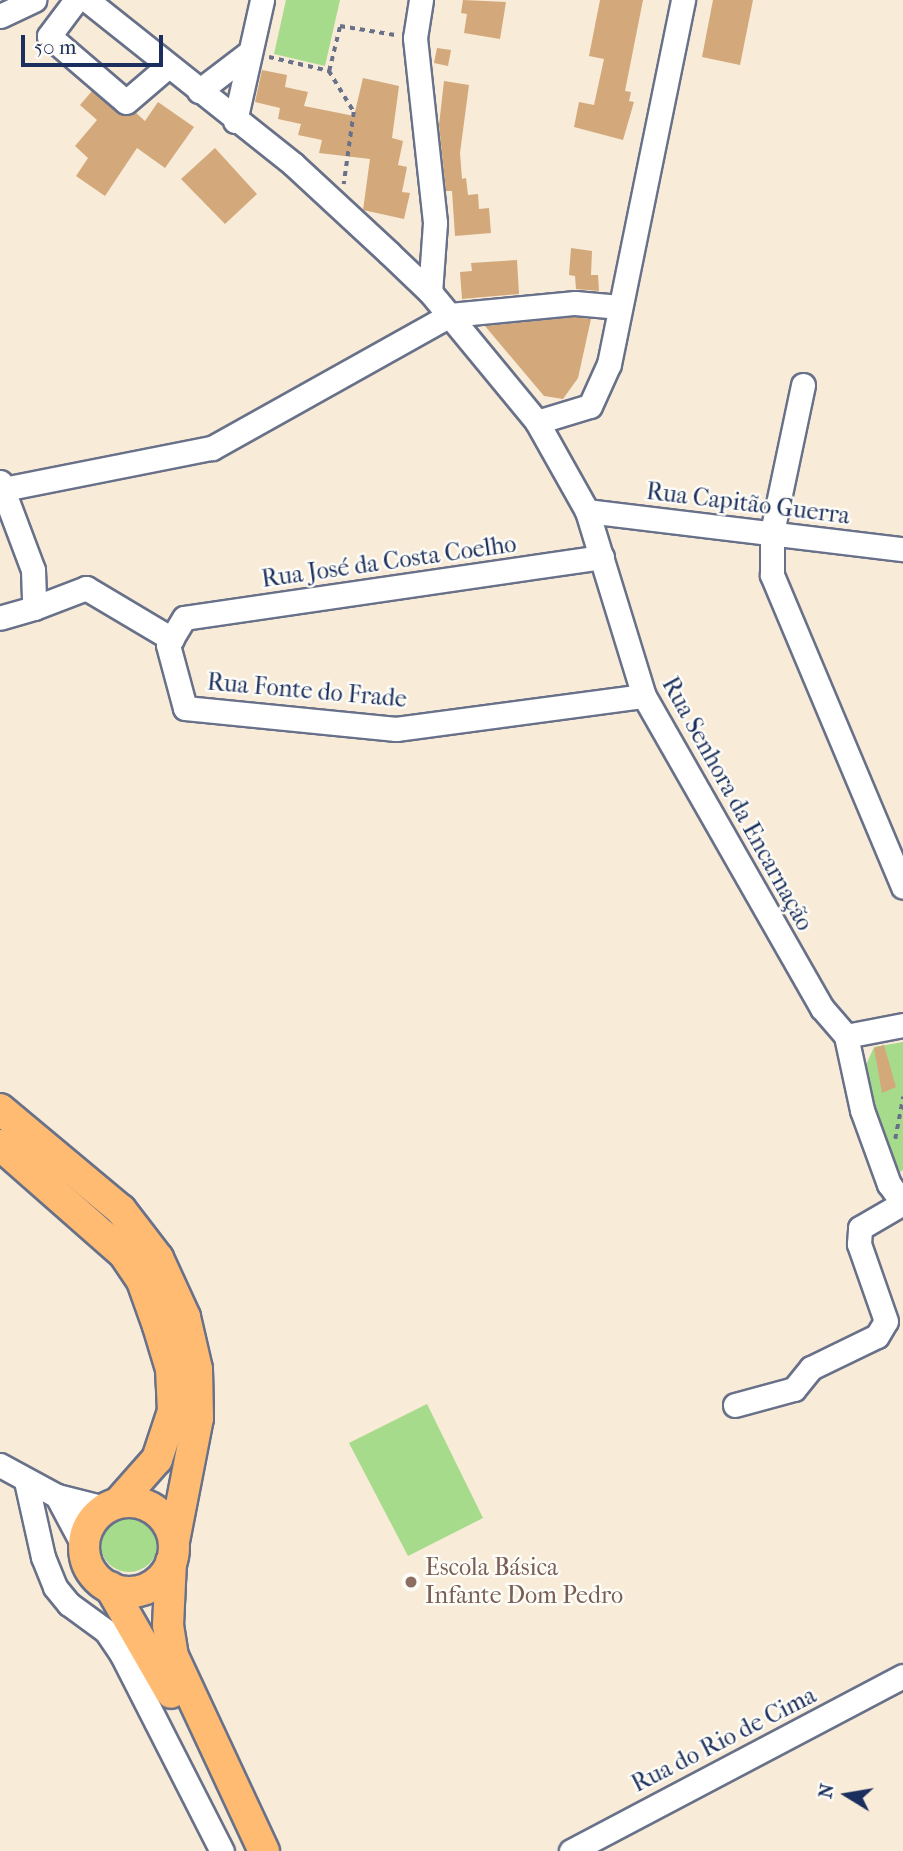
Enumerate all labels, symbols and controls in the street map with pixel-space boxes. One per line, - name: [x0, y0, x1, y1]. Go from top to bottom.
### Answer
- scale bar: [24, 21, 166, 65]
- text: 50 m: [34, 35, 77, 59]
- street label: Rua Capitão Guerra: [645, 477, 851, 531]
- street label: Rua José da Costa Coelho: [260, 530, 518, 594]
- street label: Rua Fonte do Frade: [206, 668, 408, 714]
- street label: Rua Senhora da Encarnação: [655, 672, 819, 936]
- place label: Escola Básica Infante Dom Pedro: [425, 1554, 623, 1610]
- marker: Escola Básica Infante Dom Pedro: [403, 1574, 419, 1590]
- street label: Rua do Rio de Cima: [627, 1681, 821, 1799]
- north arrow: [812, 1760, 882, 1830]
- text: N: [814, 1782, 839, 1800]

